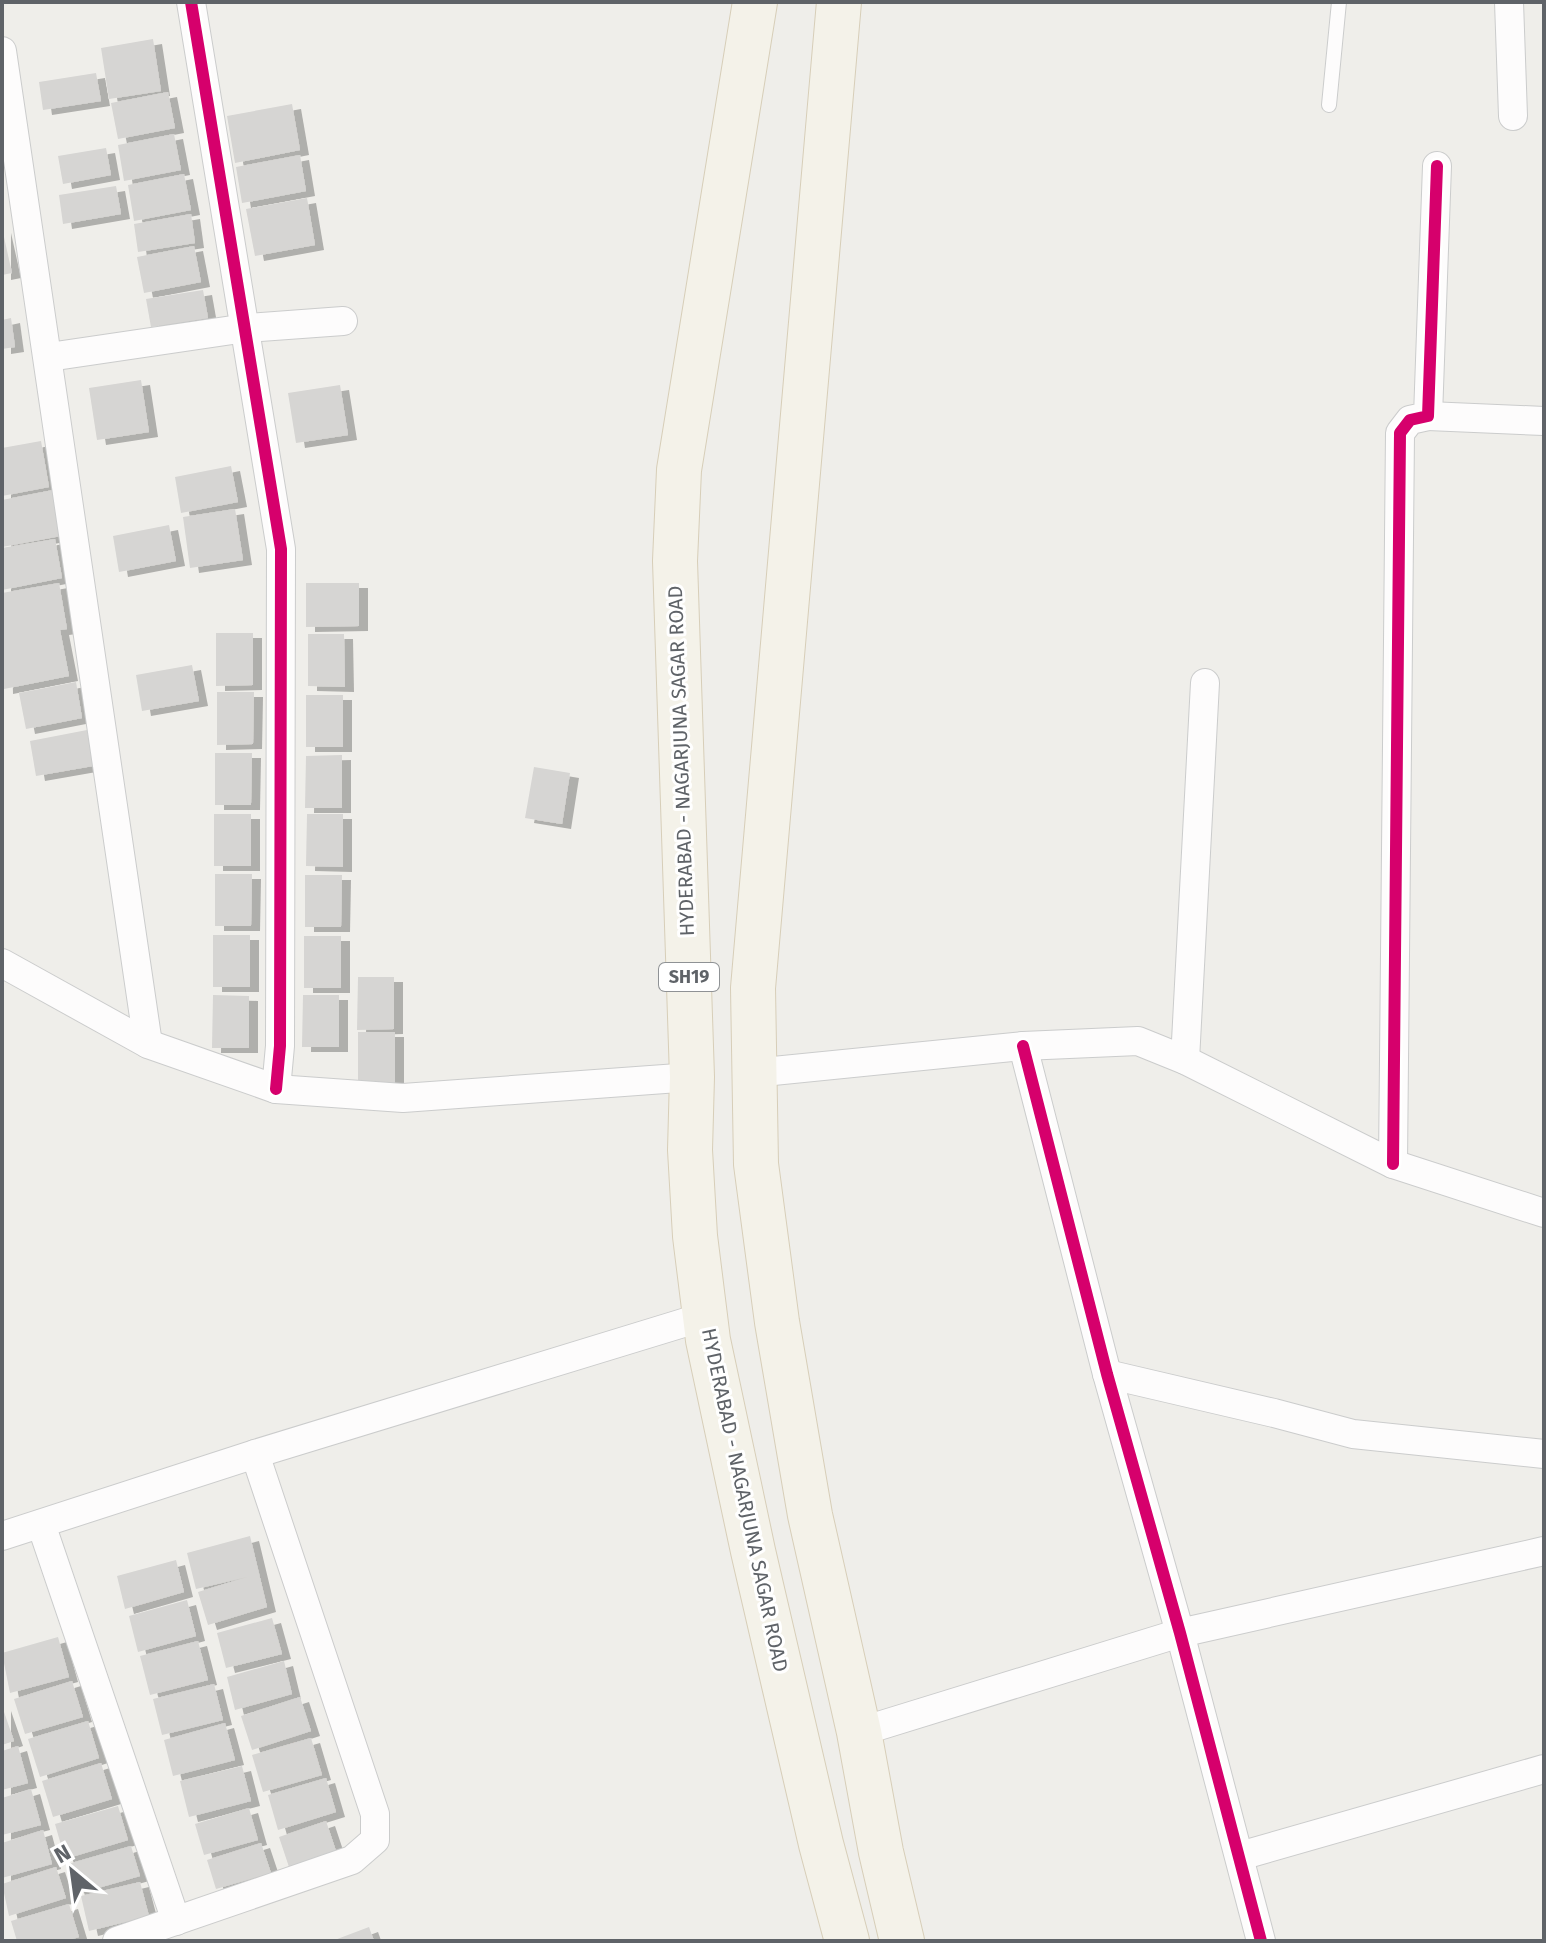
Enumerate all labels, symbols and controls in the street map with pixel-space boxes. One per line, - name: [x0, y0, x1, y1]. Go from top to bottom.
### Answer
- street label: HYDERABAD - NAGARJUNA SAGAR ROAD: [663, 585, 699, 937]
- road number: SH19: [659, 963, 719, 991]
- street label: HYDERABAD - NAGARJUNA SAGAR ROAD: [697, 1326, 793, 1674]
- north arrow: [32, 1831, 112, 1911]
- text: N: [50, 1839, 75, 1869]

